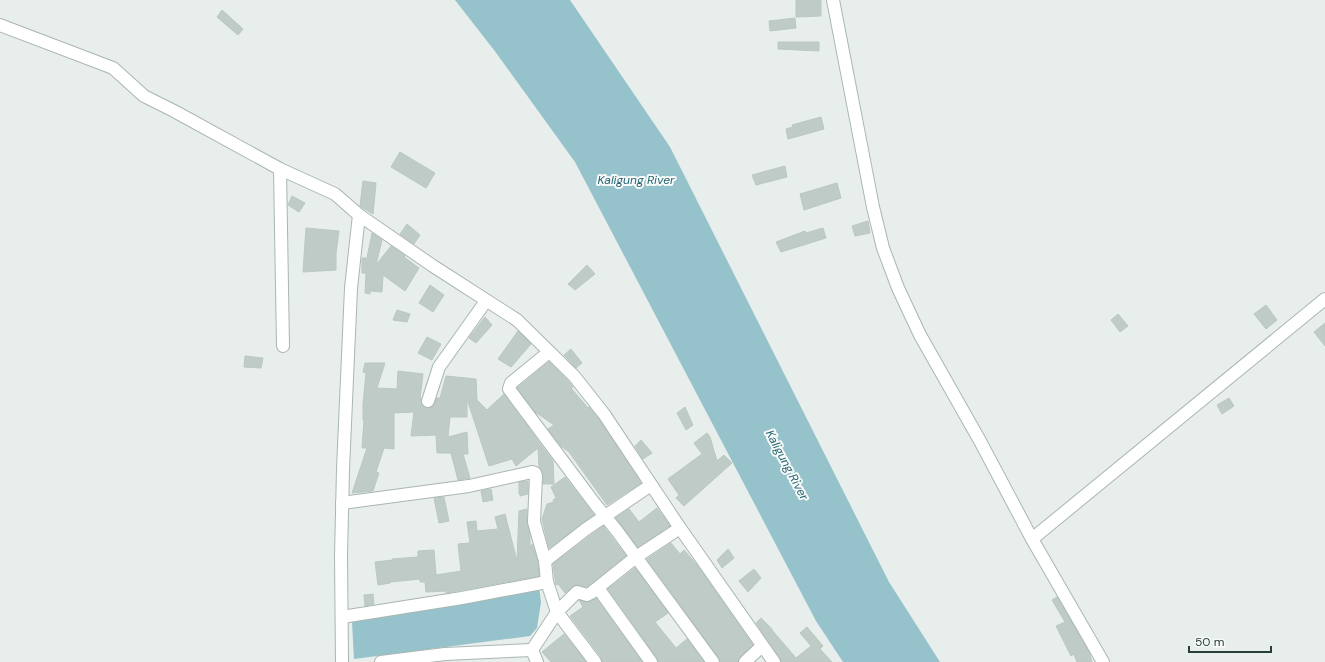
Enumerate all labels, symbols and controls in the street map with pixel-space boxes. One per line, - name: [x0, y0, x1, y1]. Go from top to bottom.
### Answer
- water label: Kaligung River: [597, 172, 675, 188]
- water label: Kaligung River: [762, 427, 812, 503]
- scale bar: [1189, 628, 1271, 654]
- text: 50 m: [1195, 634, 1224, 650]

